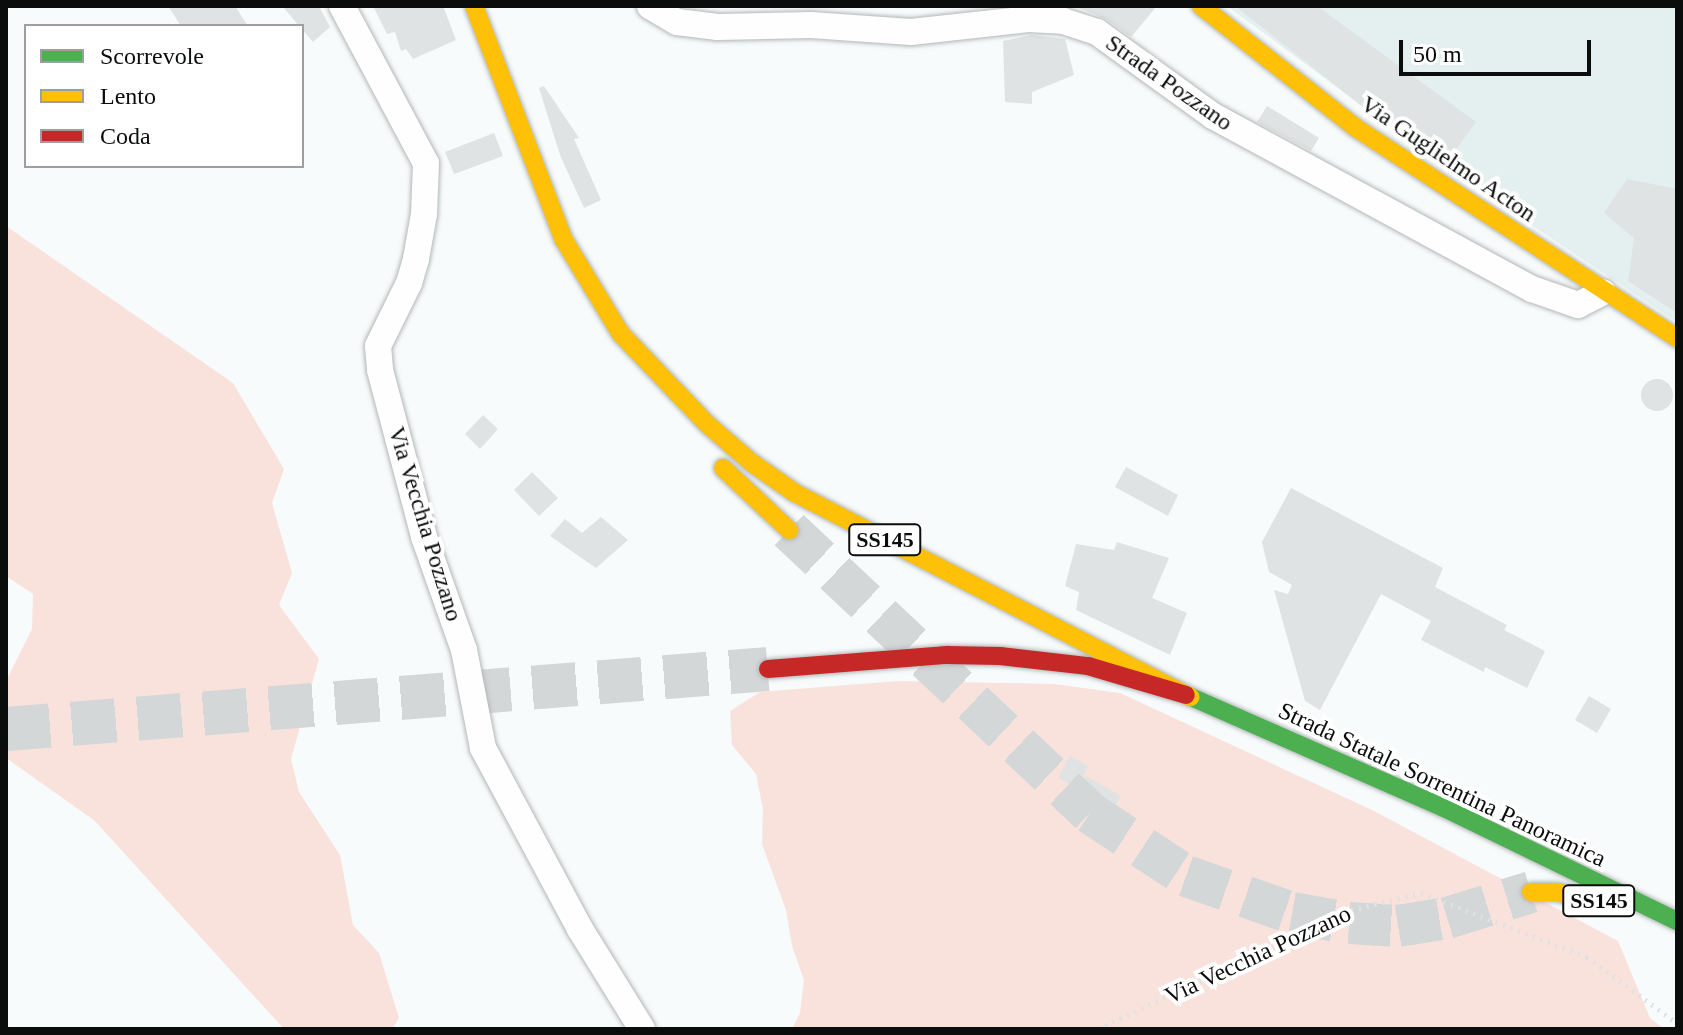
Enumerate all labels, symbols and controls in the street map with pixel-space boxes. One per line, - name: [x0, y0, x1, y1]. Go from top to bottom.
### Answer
- legend: [24, 24, 304, 168]
- scale bar: [1403, 24, 1595, 74]
- street label: Strada Pozzano: [1100, 29, 1238, 137]
- text: 50 m: [1413, 41, 1462, 67]
- text: Scorrevole: [100, 43, 204, 69]
- text: Lento: [100, 83, 156, 109]
- street label: Via Guglielmo Acton: [1354, 89, 1542, 229]
- text: Coda: [100, 123, 151, 149]
- street label: Via Vecchia Pozzano: [382, 423, 468, 625]
- road number: SS145: [847, 522, 923, 558]
- street label: Strada Statale Sorrentina Panoramica: [1274, 696, 1610, 874]
- road number: SS145: [1561, 883, 1637, 919]
- street label: Via Vecchia Pozzano: [1160, 899, 1356, 1011]

